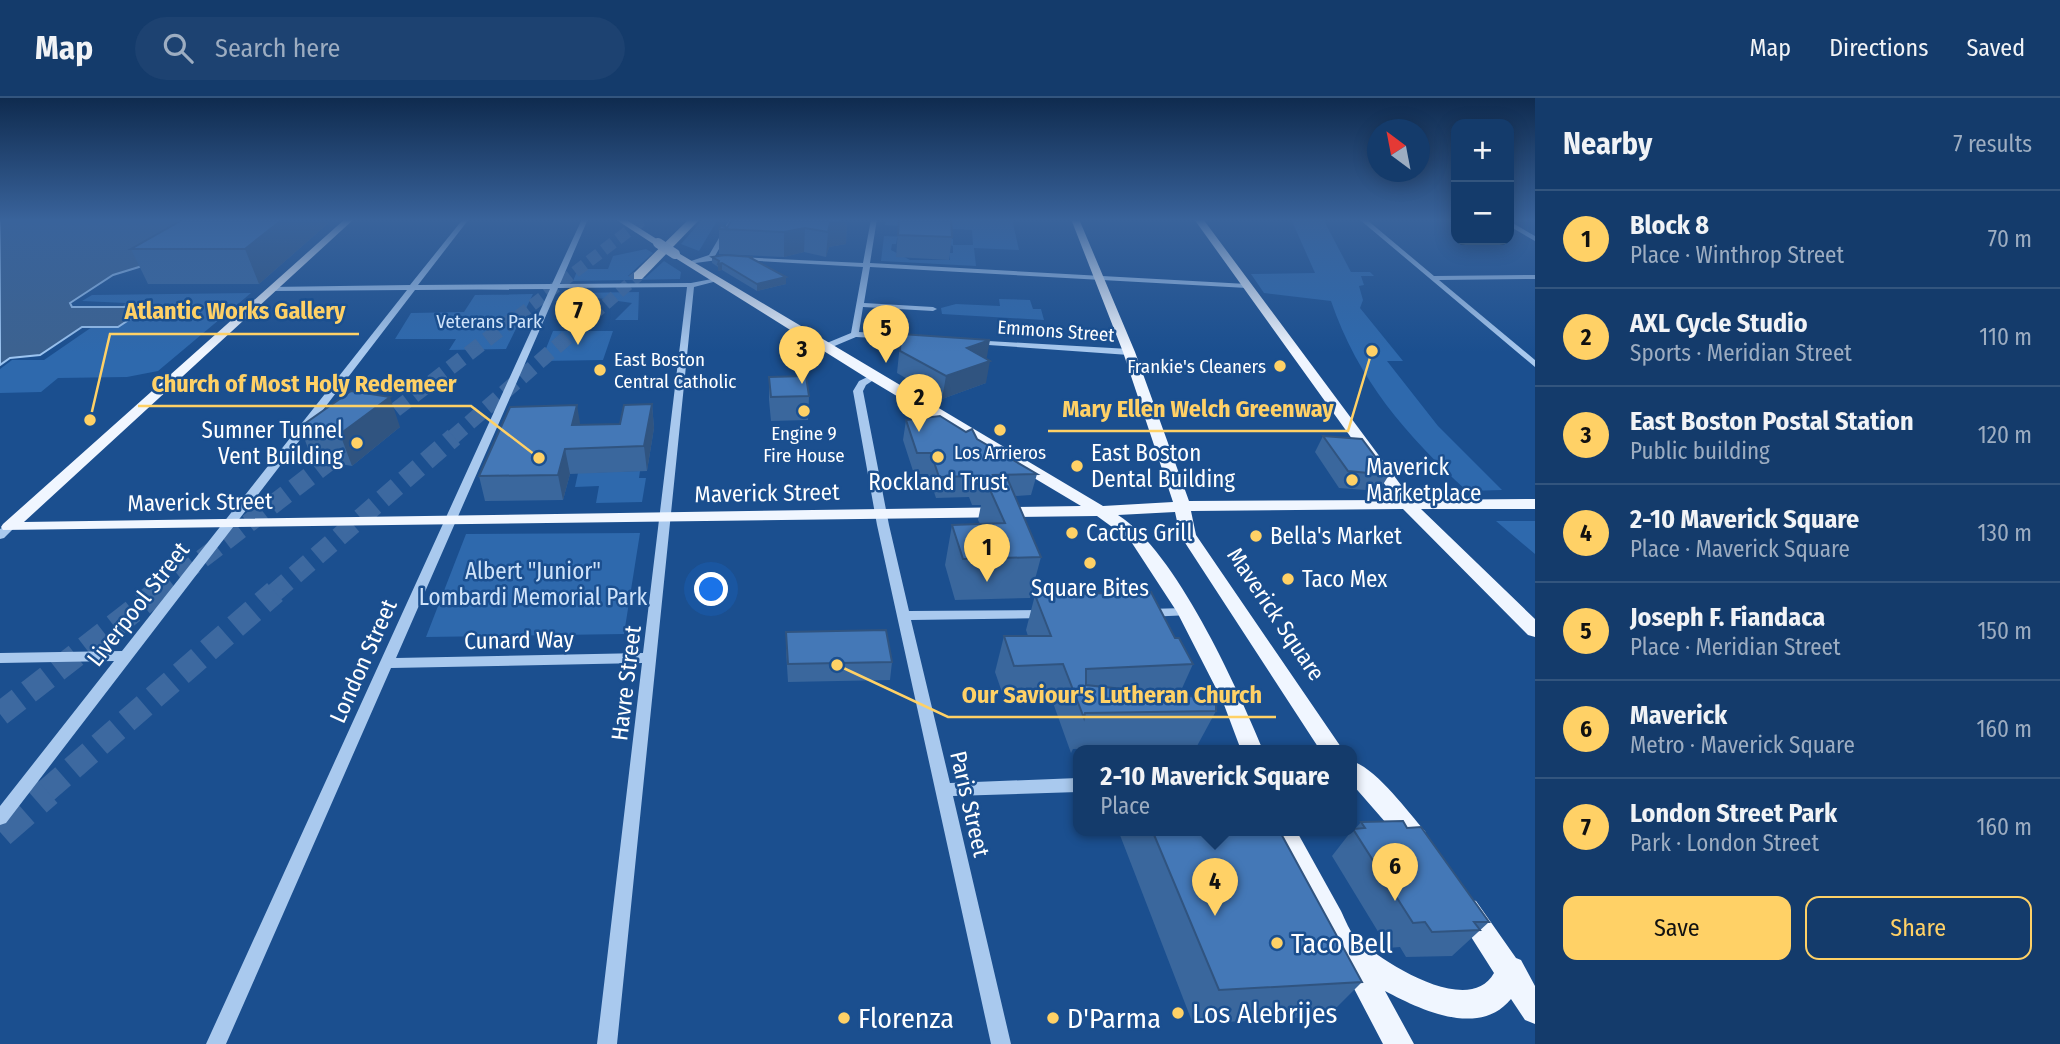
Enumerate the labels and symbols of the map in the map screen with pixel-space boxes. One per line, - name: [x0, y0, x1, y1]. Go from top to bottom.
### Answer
- north arrow: [1367, 119, 1430, 182]
- pin: 7: [555, 287, 601, 345]
- callout: Atlantic Works Gallery: [110, 289, 359, 334]
- text: Atlantic Works Gallery: [124, 297, 346, 325]
- pin: 5: [863, 305, 909, 363]
- park label: Veterans Park: [436, 310, 542, 333]
- street label: Emmons Street: [997, 315, 1116, 347]
- pin: 3: [779, 326, 825, 384]
- place label: East Boston Central Catholic: [614, 348, 736, 393]
- place label: Frankie's Cleaners: [1127, 355, 1266, 378]
- marker: Frankie's Cleaners: [1272, 358, 1288, 374]
- callout: Church of Most Holy Redemeer: [138, 361, 471, 406]
- marker: East Boston Central Catholic: [592, 362, 608, 378]
- text: Church of Most Holy Redemeer: [151, 370, 457, 398]
- pin: 2: [896, 374, 942, 432]
- callout: Mary Ellen Welch Greenway: [1048, 386, 1348, 431]
- text: Mary Ellen Welch Greenway: [1062, 395, 1334, 423]
- marker: Engine 9 Fire House: [796, 403, 812, 419]
- place label: Sumner Tunnel Vent Building: [202, 416, 343, 470]
- place label: Engine 9 Fire House: [763, 422, 845, 467]
- marker: Los Arrieros: [992, 422, 1008, 438]
- marker: Sumner Tunnel Vent Building: [349, 435, 365, 451]
- place label: East Boston Dental Building: [1091, 439, 1235, 493]
- place label: Los Arrieros: [954, 441, 1046, 464]
- marker: Rockland Trust: [930, 449, 946, 465]
- place label: Maverick Marketplace: [1366, 453, 1481, 507]
- marker: East Boston Dental Building: [1069, 458, 1085, 474]
- place label: Rockland Trust: [868, 468, 1008, 496]
- marker: Maverick Marketplace: [1344, 472, 1360, 488]
- street label: Maverick Street: [694, 478, 840, 508]
- street label: Maverick Street: [127, 487, 273, 517]
- place label: Cactus Grill: [1086, 519, 1193, 547]
- place label: Bella's Market: [1270, 522, 1402, 550]
- pin: 1: [964, 524, 1010, 582]
- marker: Cactus Grill: [1064, 525, 1080, 541]
- marker: Bella's Market: [1248, 528, 1264, 544]
- street label: Liverpool Street: [81, 536, 195, 672]
- street label: Maverick Square: [1221, 542, 1331, 686]
- marker: Square Bites: [1082, 555, 1098, 571]
- park label: Albert "Junior" Lombardi Memorial Park: [419, 557, 647, 611]
- place label: Taco Mex: [1302, 565, 1387, 593]
- marker: Taco Mex: [1280, 571, 1296, 587]
- your location: [694, 572, 728, 606]
- place label: Square Bites: [1031, 574, 1149, 602]
- street label: London Street: [323, 594, 403, 727]
- street label: Havre Street: [605, 623, 647, 742]
- street label: Cunard Way: [464, 625, 575, 655]
- callout: Our Saviour's Lutheran Church: [948, 672, 1276, 717]
- text: Our Saviour's Lutheran Church: [962, 681, 1262, 709]
- street label: Paris Street: [944, 748, 996, 860]
- pin: 6: [1372, 843, 1418, 901]
- pin: 4: [1192, 858, 1238, 916]
- place label: Taco Bell: [1291, 927, 1393, 960]
- marker: Taco Bell: [1269, 935, 1285, 951]
- place label: Los Alebrijes: [1192, 997, 1337, 1030]
- place label: Florenza: [858, 1002, 954, 1035]
- place label: D'Parma: [1067, 1002, 1161, 1035]
- marker: Los Alebrijes: [1170, 1005, 1186, 1021]
- marker: Florenza: [836, 1010, 852, 1026]
- marker: D'Parma: [1045, 1010, 1061, 1026]

